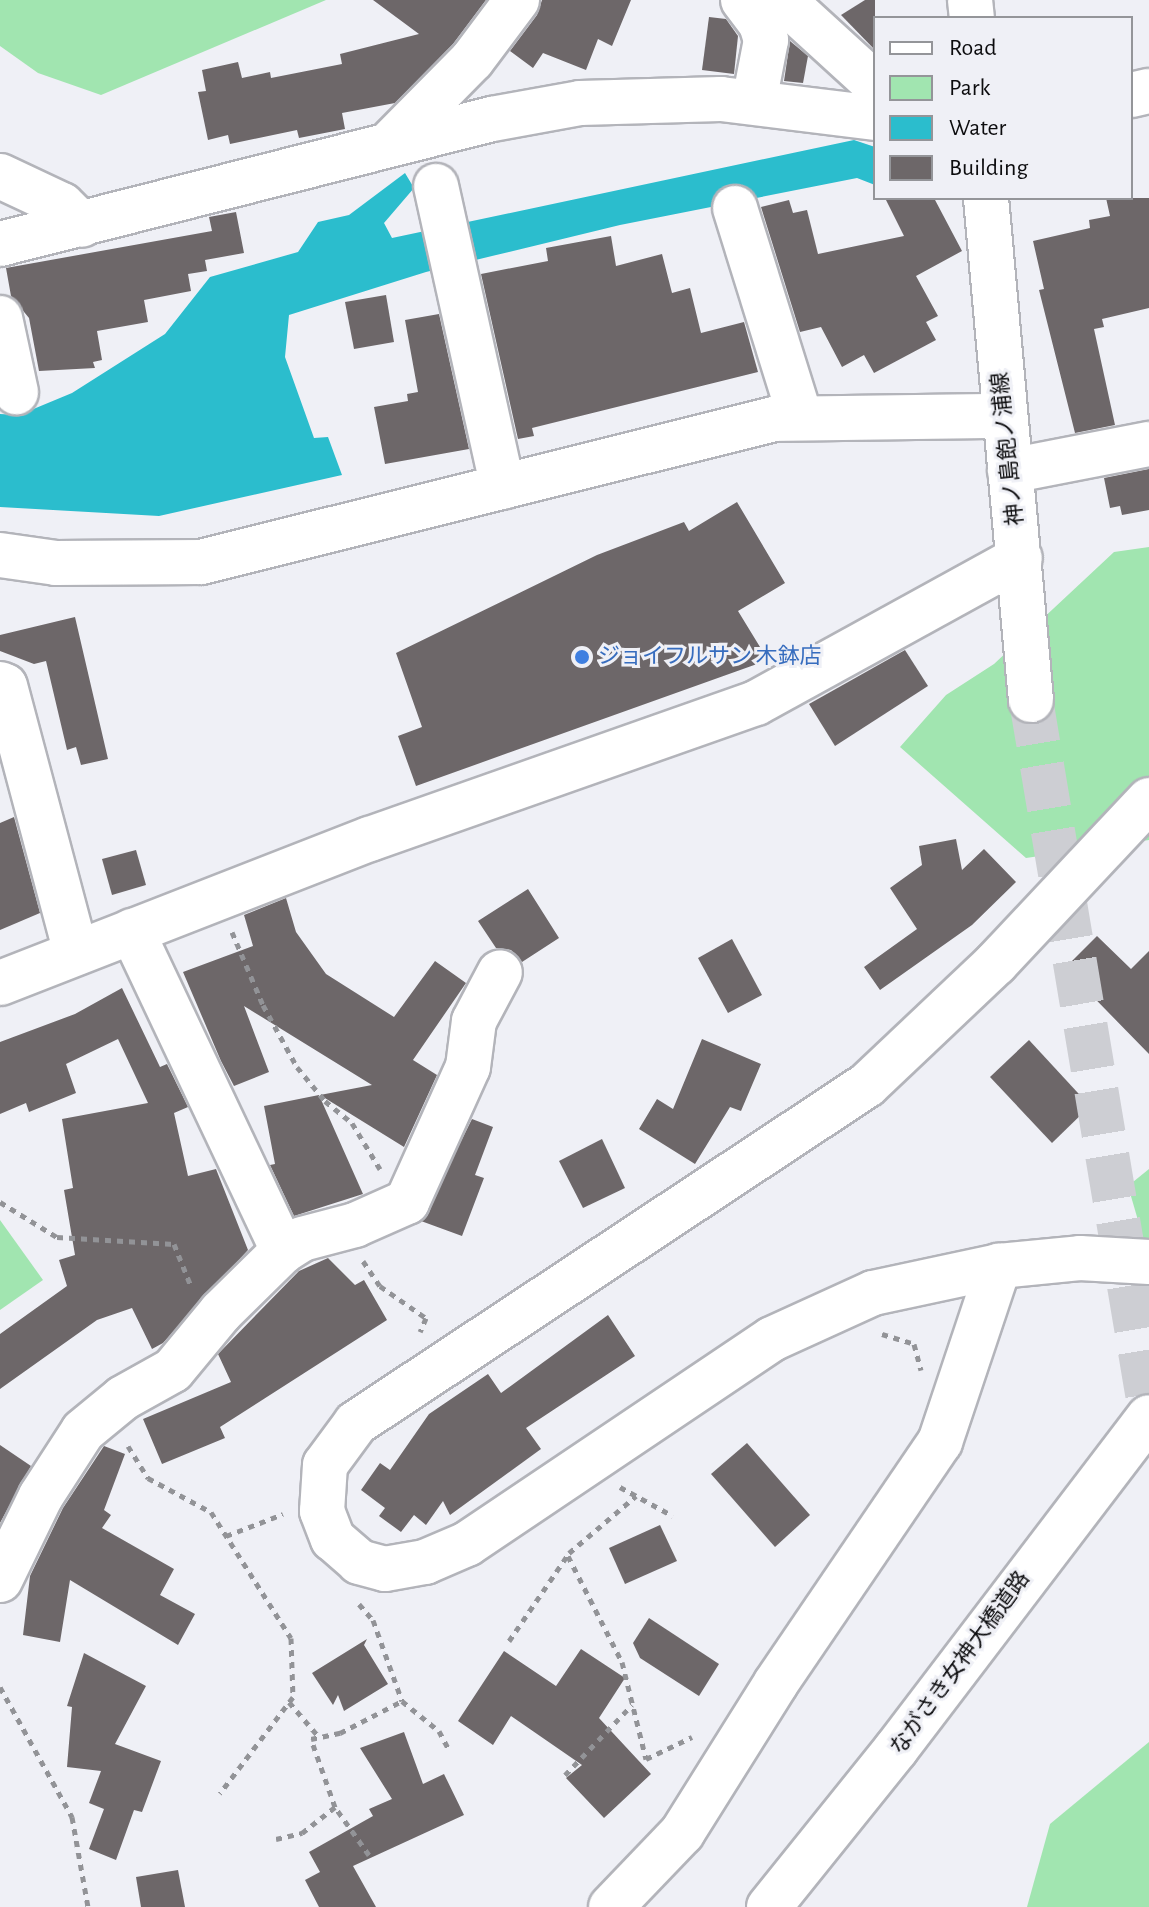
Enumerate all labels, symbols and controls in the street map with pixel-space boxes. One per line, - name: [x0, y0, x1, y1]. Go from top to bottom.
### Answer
- legend: [873, 16, 1133, 200]
- text: Road: [949, 36, 997, 60]
- text: Park: [949, 76, 990, 100]
- text: Water: [949, 116, 1006, 140]
- text: Building: [949, 156, 1028, 180]
- street label: 神ノ島飽ノ浦線: [987, 371, 1029, 527]
- place label: ジョイフルサン 木鉢店: [598, 644, 822, 670]
- marker: ジョイフルサン 木鉢店: [573, 648, 591, 666]
- street label: ながさき女神大橋道路: [885, 1566, 1035, 1760]

